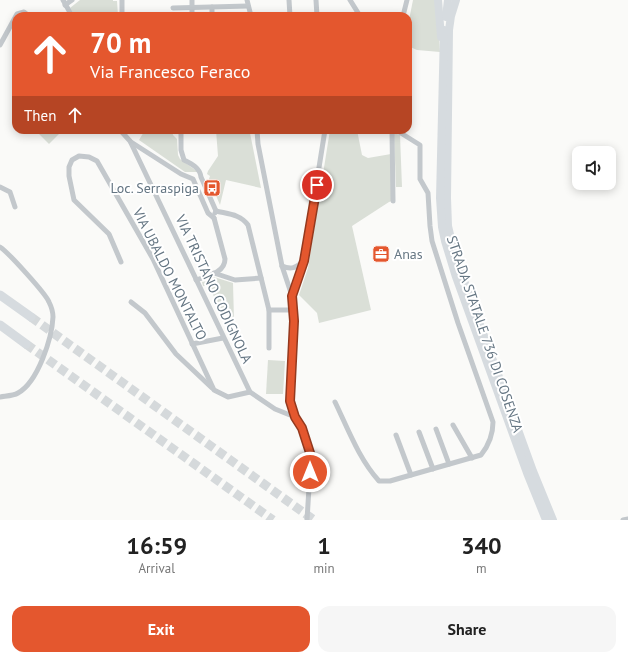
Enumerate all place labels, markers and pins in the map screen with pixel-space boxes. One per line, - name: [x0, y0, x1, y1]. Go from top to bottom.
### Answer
- pin: [300, 168, 334, 202]
- bus stop icon: Loc. Serraspiga: [202, 178, 222, 198]
- place label: Loc. Serraspiga: [110, 179, 199, 197]
- office icon: Anas: [371, 244, 391, 264]
- place label: Anas: [394, 245, 423, 263]

